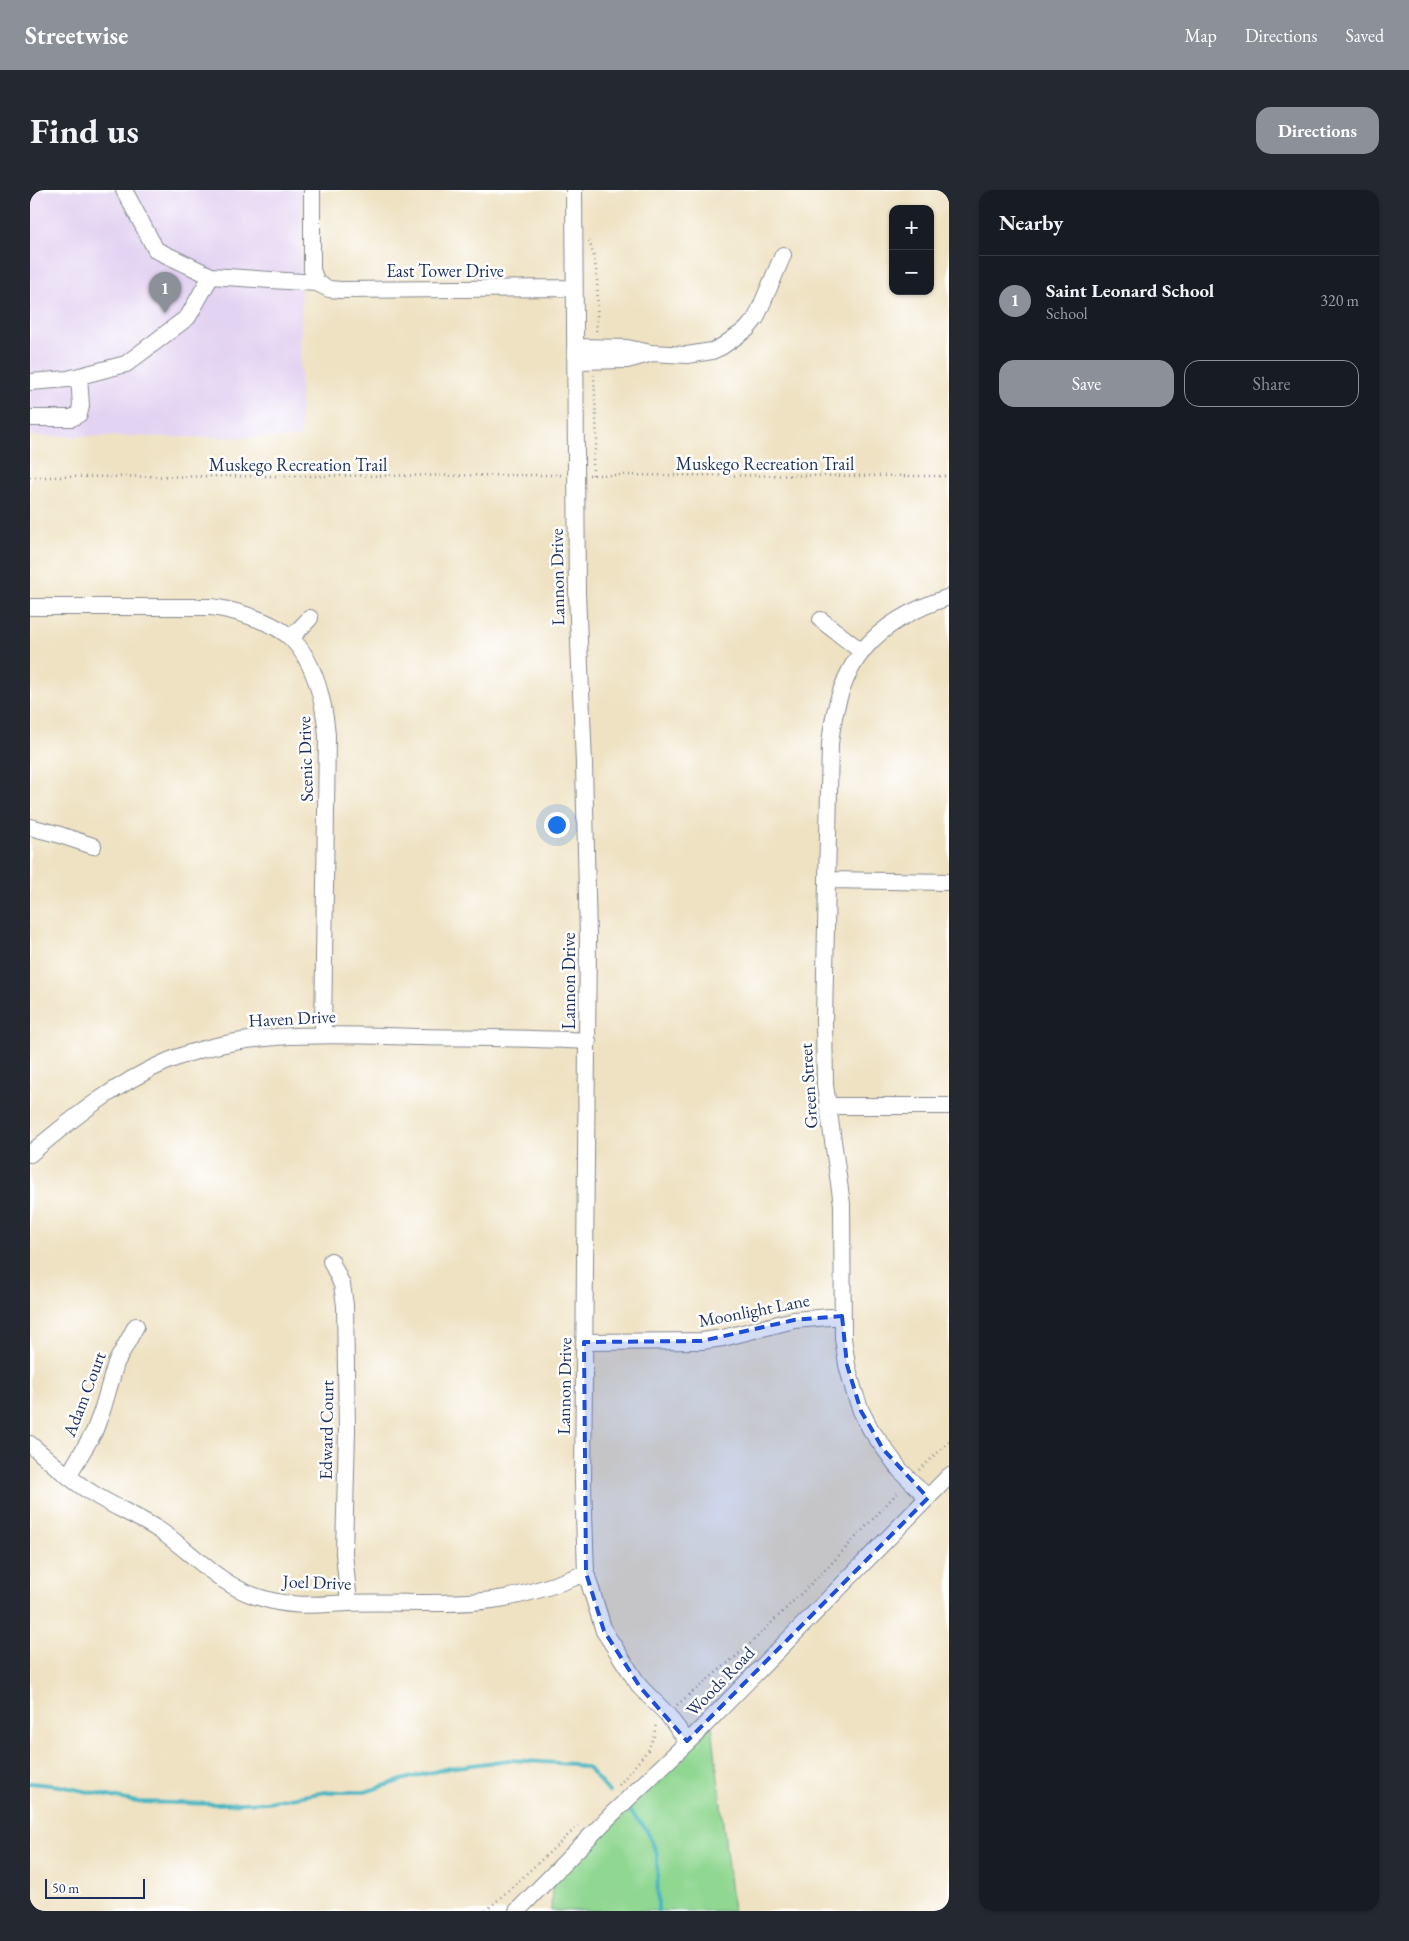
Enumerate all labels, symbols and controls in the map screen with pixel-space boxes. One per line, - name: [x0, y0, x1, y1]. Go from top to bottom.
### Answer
- text: Streetwise: [25, 20, 128, 51]
- text: Map: [1185, 24, 1217, 47]
- text: Directions: [1245, 24, 1317, 47]
- text: Saved: [1345, 24, 1384, 47]
- button: Directions: [1256, 107, 1379, 154]
- text: Find us: [30, 108, 139, 153]
- map controls: [889, 205, 934, 295]
- button: +: [889, 205, 934, 250]
- text: Nearby: [999, 209, 1063, 236]
- button: −: [889, 250, 934, 295]
- street label: East Tower Drive: [386, 259, 504, 282]
- pin: 1: [149, 272, 181, 313]
- text: Saint Leonard School: [1046, 278, 1214, 303]
- text: 1: [1011, 290, 1019, 311]
- text: 320 m: [1320, 290, 1359, 311]
- text: School: [1046, 303, 1088, 324]
- button: Save: [999, 360, 1174, 407]
- button: Share: [1184, 360, 1359, 407]
- street label: Muskego Recreation Trail: [676, 452, 854, 475]
- street label: Muskego Recreation Trail: [209, 453, 387, 476]
- street label: Lannon Drive: [545, 528, 569, 626]
- street label: Scenic Drive: [292, 716, 318, 802]
- your location: [544, 812, 570, 838]
- street label: Lannon Drive: [557, 932, 580, 1030]
- street label: Haven Drive: [248, 1004, 336, 1032]
- street label: Green Street: [794, 1042, 822, 1130]
- street label: Moonlight Lane: [697, 1288, 811, 1332]
- street label: Lannon Drive: [552, 1337, 576, 1435]
- street label: Adam Court: [57, 1348, 111, 1441]
- street label: Edward Court: [314, 1380, 338, 1480]
- street label: Joel Drive: [280, 1569, 352, 1595]
- street label: Woods Road: [681, 1640, 760, 1721]
- scale bar: [45, 1876, 145, 1899]
- text: 50 m: [52, 1879, 79, 1897]

